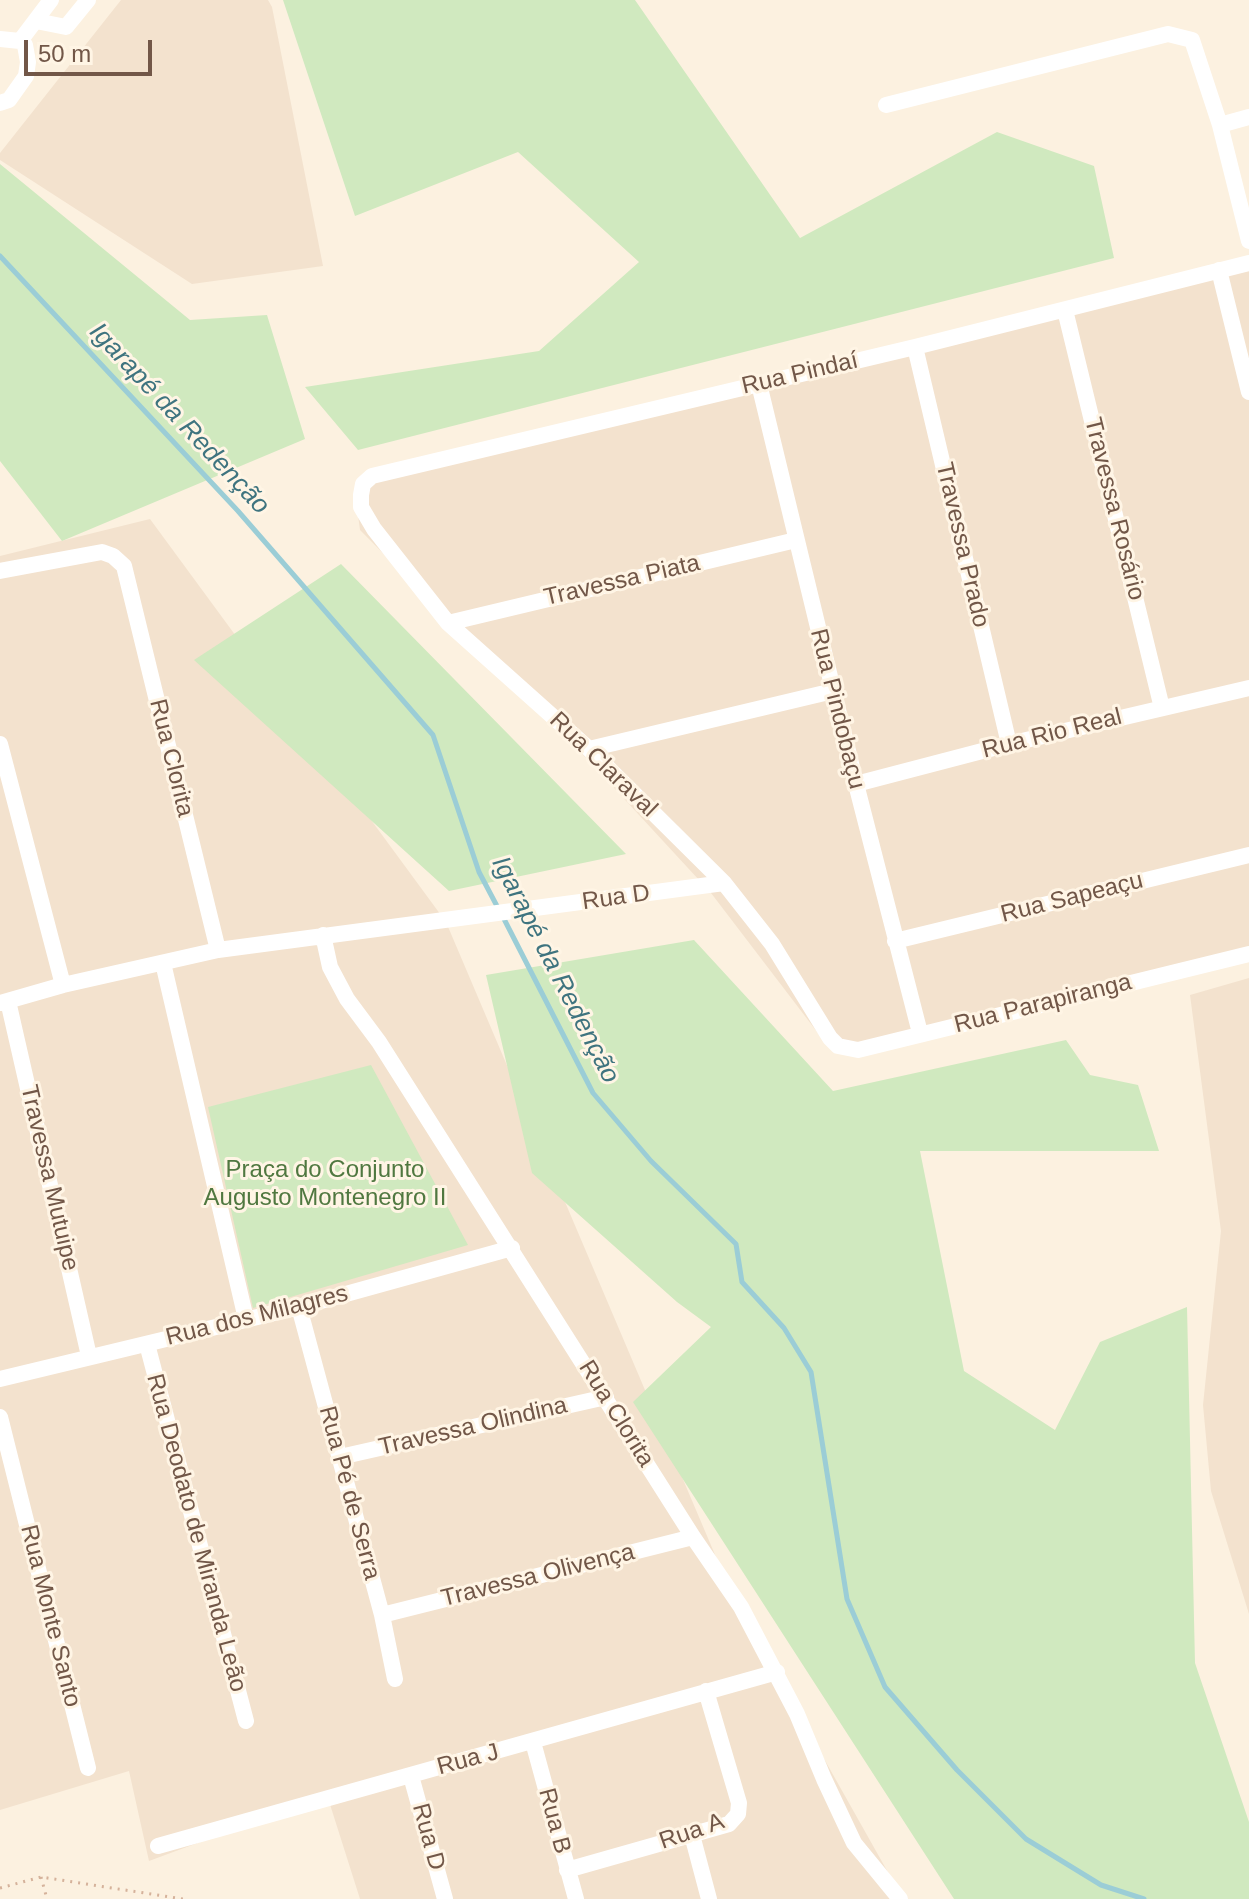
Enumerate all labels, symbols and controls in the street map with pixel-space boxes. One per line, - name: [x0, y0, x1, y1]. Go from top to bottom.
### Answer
- scale bar: [28, 24, 156, 74]
- text: 50 m: [38, 40, 91, 67]
- water label: Igarapé da Redenção: [82, 317, 276, 521]
- street label: Rua Pindaí: [739, 347, 861, 401]
- street label: Travessa Rosário: [1077, 415, 1151, 603]
- street label: Travessa Prado: [929, 460, 995, 630]
- street label: Travessa Piata: [541, 549, 703, 613]
- street label: Rua Pindobaçu: [803, 626, 871, 792]
- street label: Rua Clorita: [143, 696, 199, 820]
- street label: Rua Rio Real: [979, 703, 1125, 765]
- street label: Rua Claraval: [543, 706, 663, 824]
- water label: Igarapé da Redenção: [484, 852, 626, 1088]
- street label: Rua Sapeaçu: [998, 866, 1146, 930]
- street label: Rua D: [580, 879, 652, 917]
- street label: Rua Parapiranga: [951, 968, 1135, 1040]
- street label: Travessa Mutuipe: [14, 1082, 84, 1274]
- park label: Praça do Conjunto Augusto Montenegro II: [204, 1156, 446, 1212]
- street label: Rua dos Milagres: [163, 1279, 351, 1353]
- street label: Rua Clorita: [572, 1355, 660, 1473]
- street label: Rua Deodato de Miranda Leão: [140, 1371, 252, 1695]
- street label: Travessa Olindina: [376, 1391, 570, 1463]
- street label: Rua Pé de Serra: [312, 1403, 386, 1583]
- street label: Rua Monte Santo: [13, 1522, 87, 1710]
- street label: Travessa Olivença: [439, 1538, 637, 1614]
- street label: Rua J: [434, 1738, 502, 1782]
- street label: Rua B: [531, 1785, 577, 1857]
- street label: Rua D: [405, 1800, 451, 1874]
- street label: Rua A: [656, 1808, 728, 1856]

